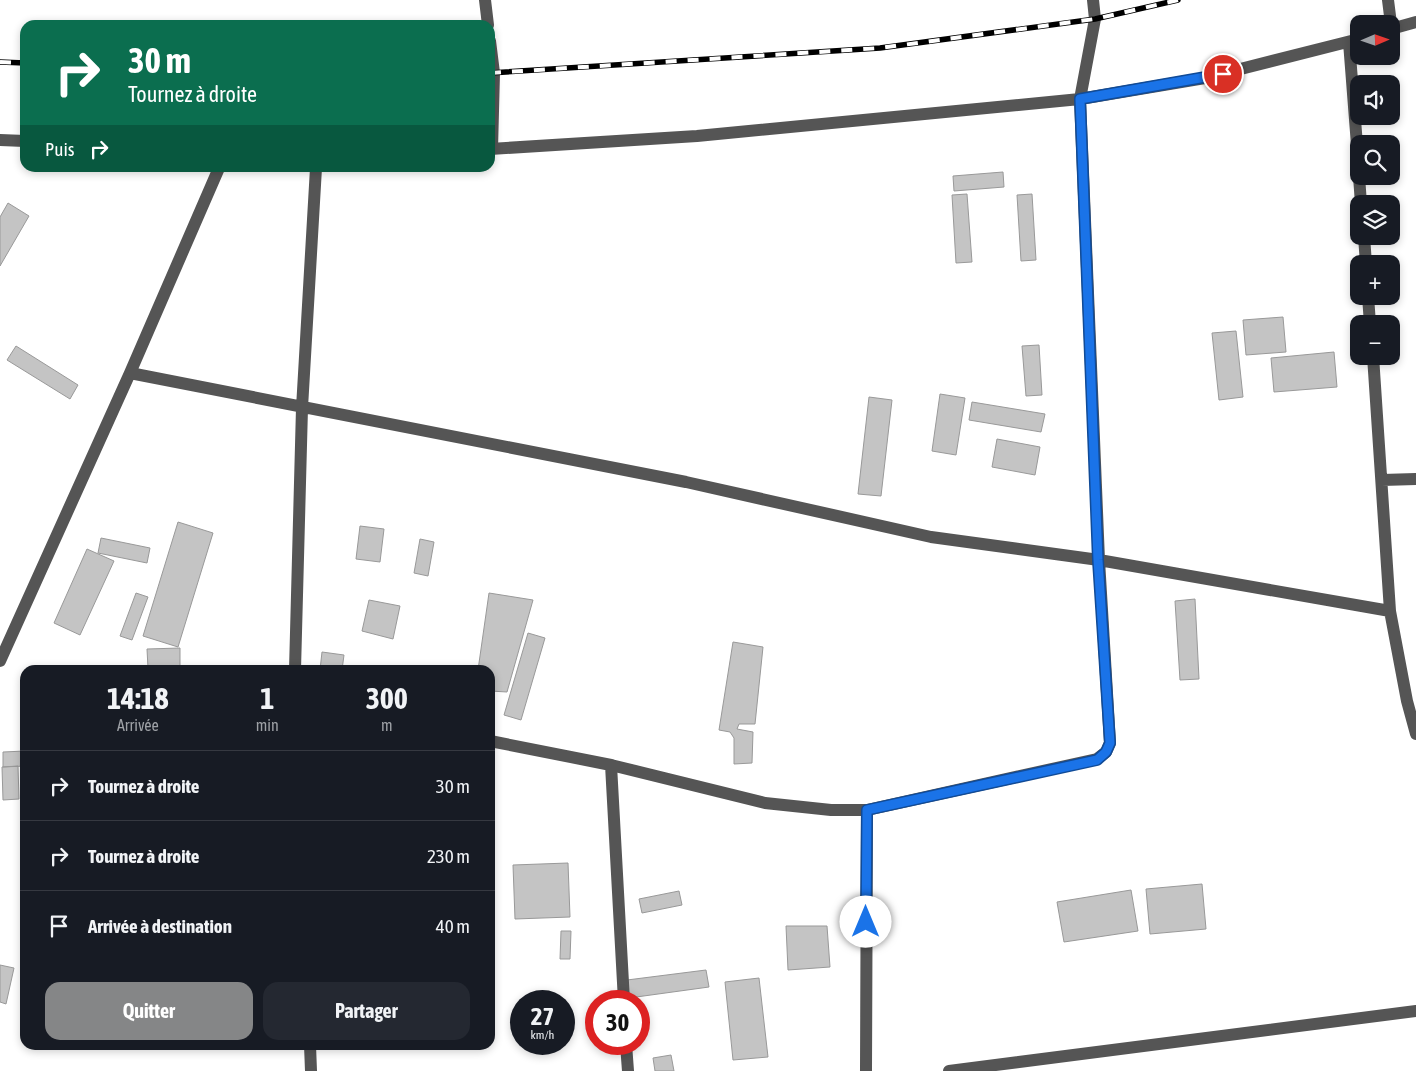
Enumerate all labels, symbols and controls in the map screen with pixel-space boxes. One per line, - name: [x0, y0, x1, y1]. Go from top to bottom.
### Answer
- north arrow: [1350, 15, 1400, 65]
- map controls: [1350, 15, 1400, 365]
- icon: right: [45, 40, 110, 105]
- text: 30 m: [128, 40, 191, 80]
- pin: [1202, 53, 1244, 95]
- icon: arrive: [1209, 60, 1237, 88]
- button: sound: [1350, 75, 1400, 125]
- text: Tournez à droite: [128, 81, 257, 107]
- icon: right: [85, 135, 113, 163]
- button: search: [1350, 135, 1400, 185]
- text: Puis: [45, 138, 75, 160]
- button: layers: [1350, 195, 1400, 245]
- button: +: [1350, 255, 1400, 305]
- button: −: [1350, 315, 1400, 365]
- text: 14:18: [107, 681, 169, 715]
- text: 1: [260, 681, 274, 715]
- text: 300: [366, 681, 408, 715]
- text: Arrivée: [117, 716, 159, 734]
- text: min: [256, 716, 279, 734]
- text: m: [381, 716, 393, 734]
- icon: right: [45, 772, 73, 800]
- text: Tournez à droite: [88, 775, 199, 797]
- text: 30 m: [436, 775, 470, 797]
- icon: right: [45, 842, 73, 870]
- text: Tournez à droite: [88, 845, 199, 867]
- text: 230 m: [427, 845, 470, 867]
- position arrow: [839, 895, 891, 947]
- icon: arrive: [45, 912, 73, 940]
- text: Arrivée à destination: [88, 915, 232, 937]
- text: 40 m: [436, 915, 470, 937]
- button: Quitter: [45, 982, 253, 1040]
- button: Partager: [263, 982, 470, 1040]
- speed limit sign: 30: [585, 990, 650, 1055]
- text: 27: [531, 1002, 554, 1030]
- text: km/h: [531, 1028, 554, 1042]

